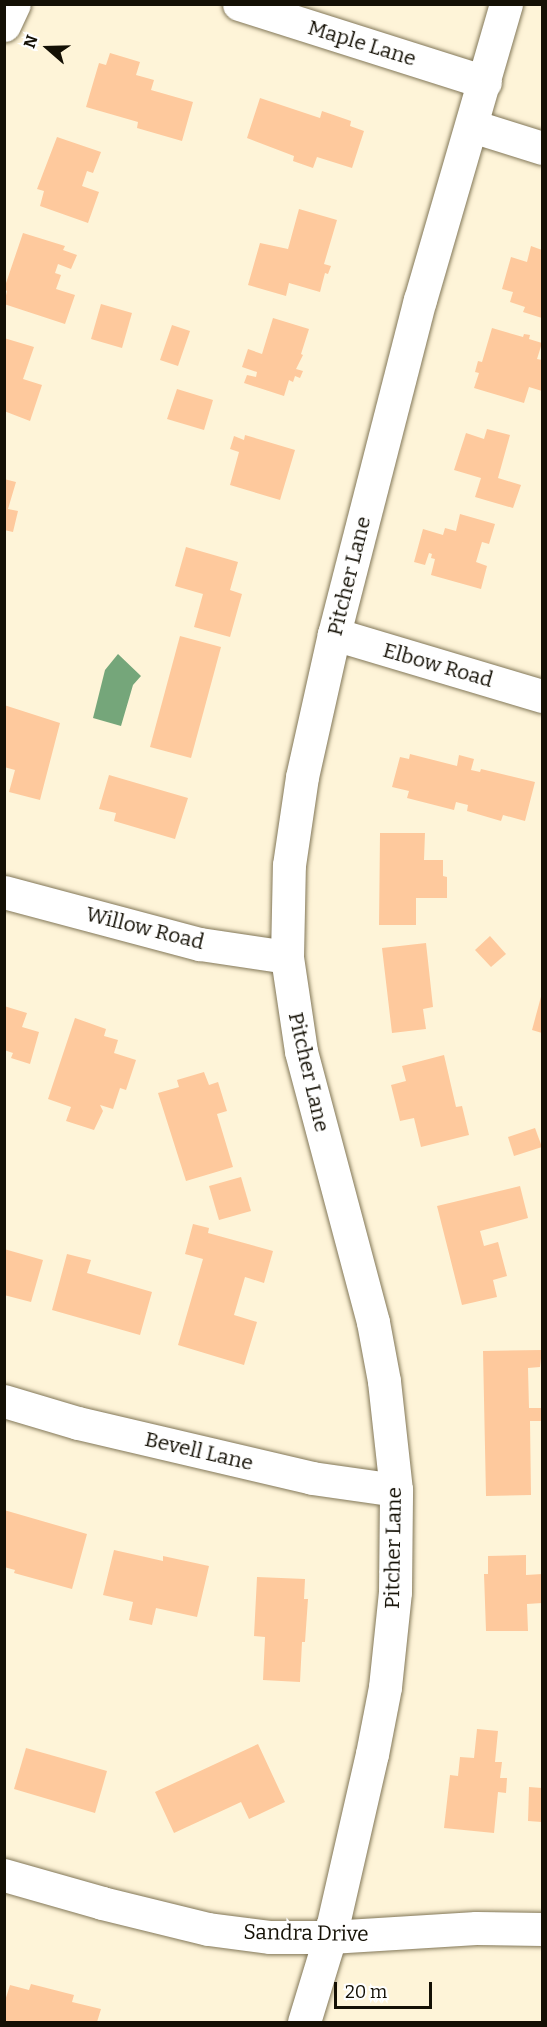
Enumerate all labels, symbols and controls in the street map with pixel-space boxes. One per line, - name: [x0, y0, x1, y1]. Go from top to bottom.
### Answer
- street label: Maple Lane: [305, 15, 419, 71]
- north arrow: [18, 18, 78, 78]
- text: N: [20, 33, 42, 51]
- street label: Pitcher Lane: [322, 514, 376, 638]
- street label: Elbow Road: [380, 637, 496, 693]
- street label: Willow Road: [83, 901, 207, 955]
- street label: Pitcher Lane: [283, 1010, 335, 1134]
- street label: Bevell Lane: [142, 1426, 256, 1476]
- street label: Pitcher Lane: [379, 1487, 407, 1609]
- street label: Sandra Drive: [243, 1919, 369, 1947]
- scale bar: [337, 1970, 434, 2008]
- text: 20 m: [345, 1981, 387, 2003]

